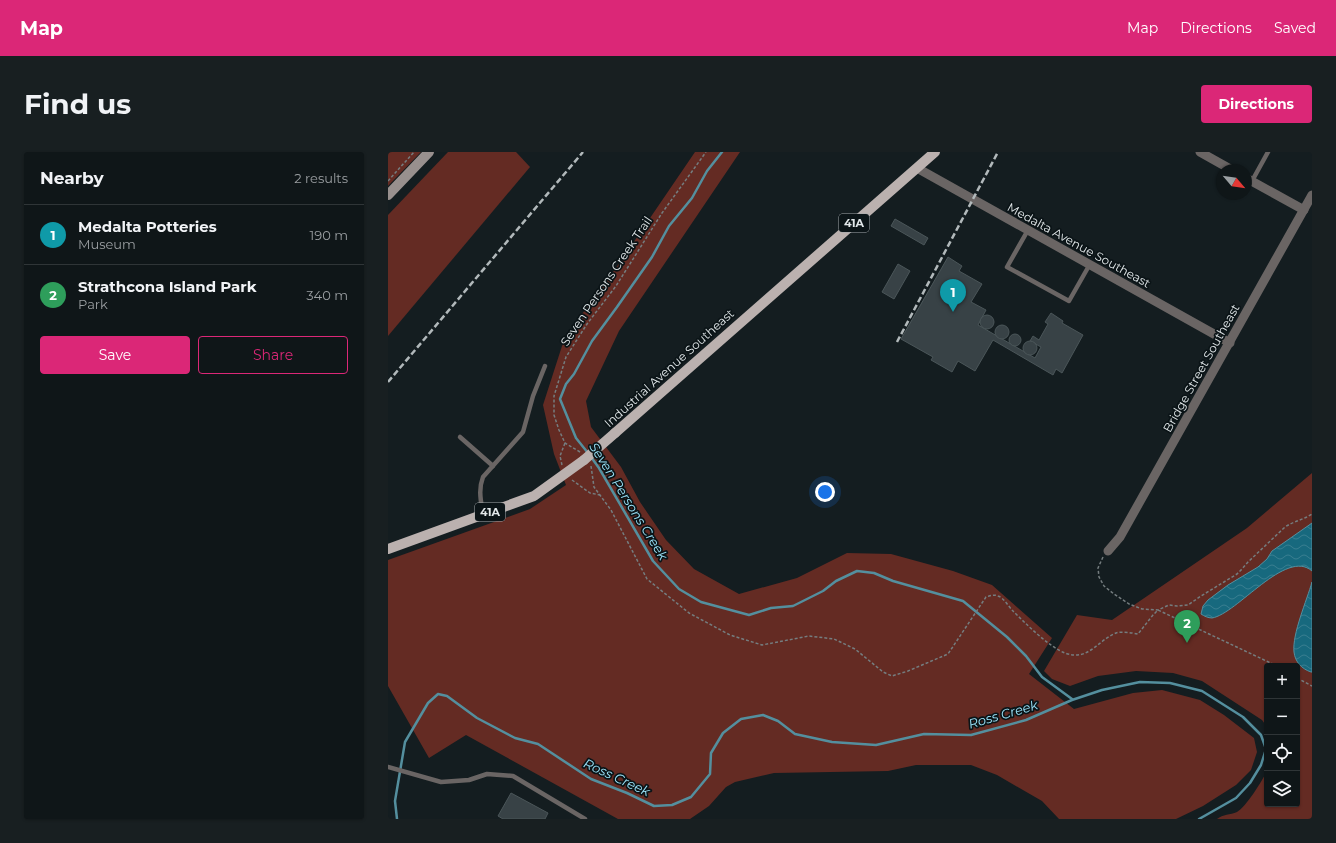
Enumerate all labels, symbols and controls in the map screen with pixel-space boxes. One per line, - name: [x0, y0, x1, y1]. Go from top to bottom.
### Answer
- text: Map: [20, 17, 63, 40]
- text: Map: [1127, 19, 1158, 37]
- text: Directions: [1180, 19, 1252, 37]
- text: Saved: [1274, 19, 1316, 37]
- button: Directions: [1201, 85, 1312, 123]
- text: Find us: [24, 87, 131, 121]
- north arrow: [1216, 164, 1252, 200]
- text: Nearby: [40, 168, 104, 188]
- text: 2 results: [294, 170, 348, 186]
- street label: Medalta Avenue Southeast: [1005, 199, 1153, 291]
- street label: Seven Persons Creek Trail: [557, 213, 655, 349]
- road number: 41A: [839, 214, 869, 232]
- text: Medalta Potteries: [78, 217, 217, 236]
- text: 1: [50, 227, 56, 243]
- text: 190 m: [310, 227, 348, 243]
- text: Museum: [78, 236, 136, 252]
- text: Strathcona Island Park: [78, 277, 257, 296]
- pin: 1: [940, 279, 966, 312]
- text: 2: [49, 287, 57, 303]
- text: 340 m: [306, 287, 348, 303]
- text: Park: [78, 296, 108, 312]
- street label: Bridge Street Southeast: [1160, 301, 1243, 435]
- street label: Industrial Avenue Southeast: [601, 306, 737, 430]
- button: Save: [40, 336, 190, 374]
- button: Share: [198, 336, 348, 374]
- water label: Seven Persons Creek: [586, 439, 672, 564]
- your location: [815, 482, 835, 502]
- road number: 41A: [475, 503, 505, 521]
- pin: 2: [1174, 610, 1200, 643]
- map controls: [1264, 663, 1300, 807]
- button: +: [1264, 663, 1300, 699]
- water label: Ross Creek: [966, 696, 1041, 732]
- button: −: [1264, 699, 1300, 735]
- button: locate: [1264, 735, 1300, 771]
- water label: Ross Creek: [581, 755, 654, 800]
- button: layers: [1264, 771, 1300, 807]

